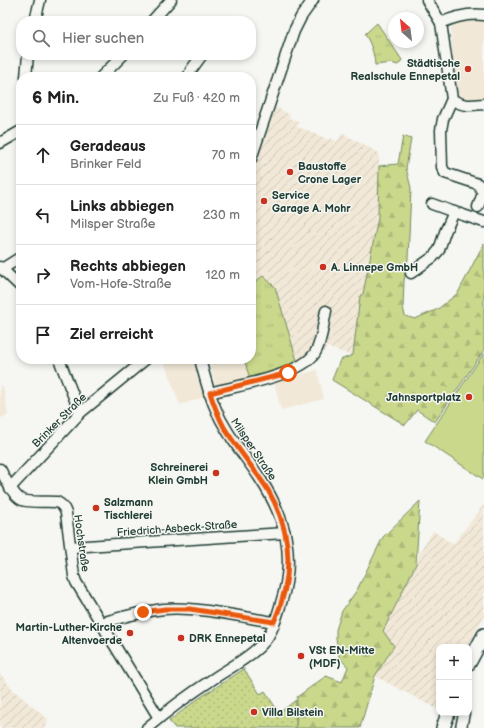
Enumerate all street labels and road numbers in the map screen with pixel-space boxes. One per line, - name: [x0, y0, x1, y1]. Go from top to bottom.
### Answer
- street label: Brinker Straße: [30, 390, 90, 450]
- street label: Milsper Straße: [228, 416, 279, 483]
- street label: Hochstraße: [71, 514, 92, 573]
- street label: Friedrich-Asbeck-Straße: [116, 518, 238, 539]

